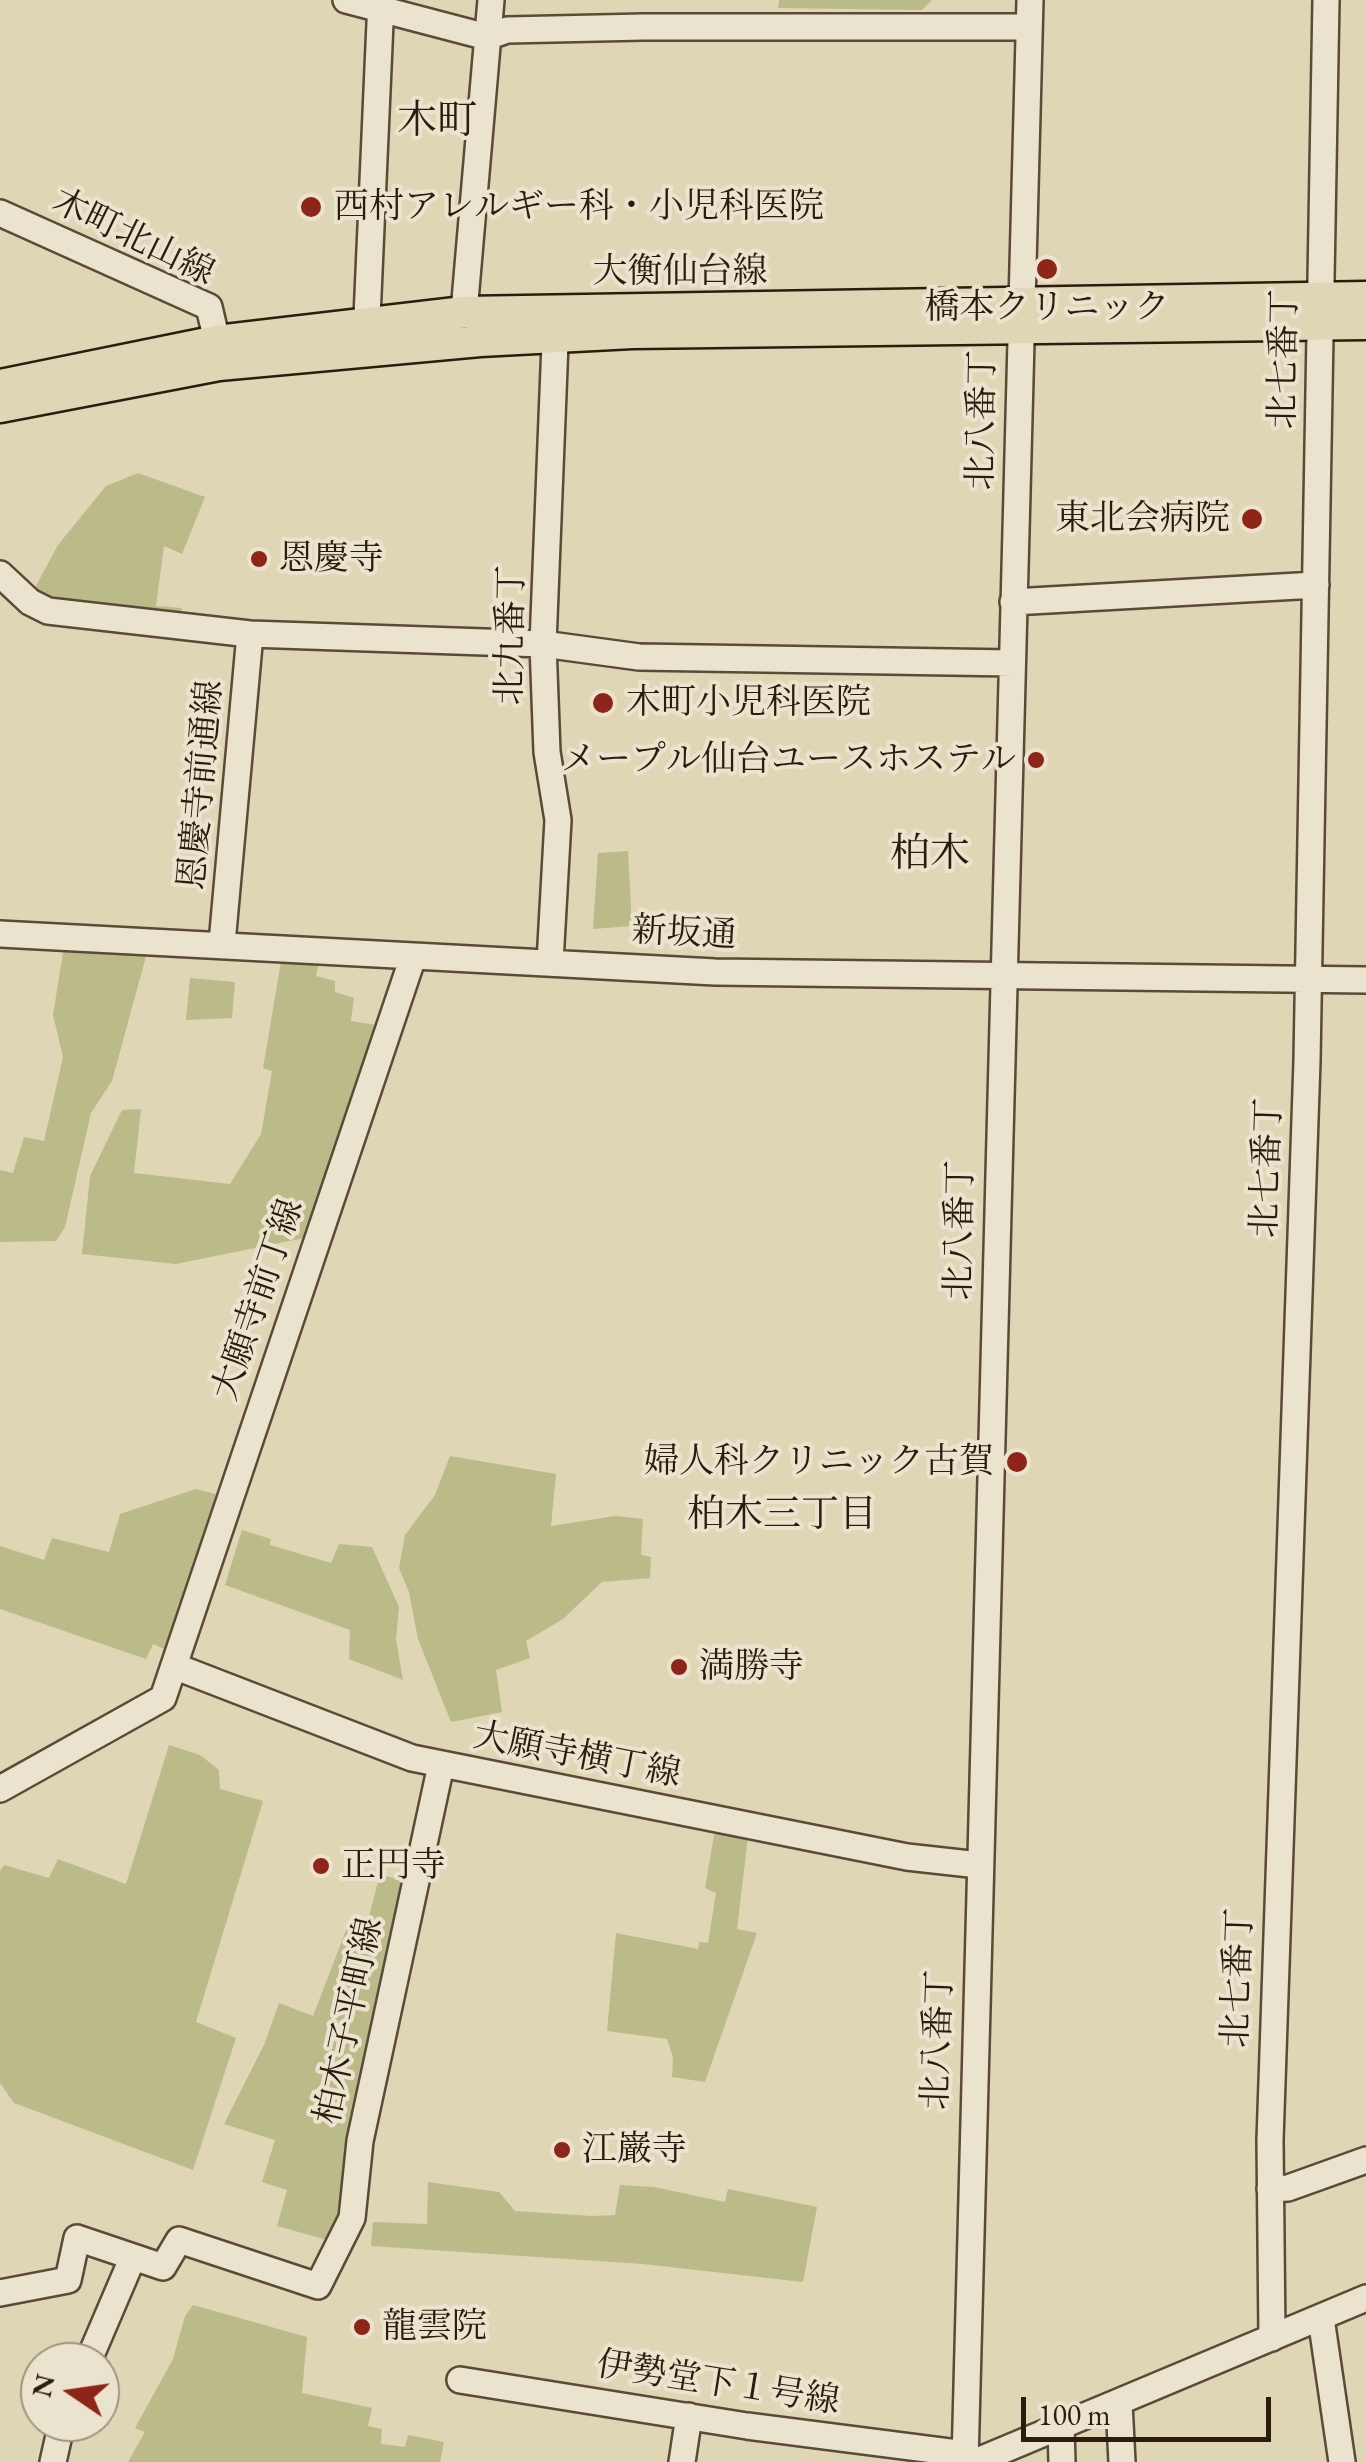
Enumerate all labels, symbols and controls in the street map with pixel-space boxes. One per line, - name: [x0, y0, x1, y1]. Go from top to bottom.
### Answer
- district label: 木町: [397, 98, 477, 146]
- street label: 木町北山線: [45, 181, 221, 295]
- place label: 西村アレルギー科・小児科医院: [334, 186, 824, 228]
- marker: 西村アレルギー科・小児科医院: [298, 194, 324, 220]
- street label: 大衡仙台線: [593, 251, 767, 293]
- marker: 橋本クリニック: [1034, 256, 1060, 282]
- place label: 橋本クリニック: [925, 287, 1169, 329]
- street label: 北七番丁: [1263, 289, 1307, 429]
- street label: 北八番丁: [961, 350, 1005, 490]
- place label: 東北会病院: [1055, 498, 1230, 540]
- marker: 東北会病院: [1239, 506, 1265, 532]
- place label: 恩慶寺: [279, 538, 384, 580]
- marker: 恩慶寺: [248, 548, 270, 570]
- street label: 北九番丁: [490, 565, 534, 705]
- street label: 恩慶寺前通線: [172, 679, 232, 891]
- place label: 木町小児科医院: [626, 682, 871, 724]
- marker: 木町小児科医院: [590, 690, 616, 716]
- place label: メープル仙台ユースホステル: [561, 739, 1016, 781]
- marker: メープル仙台ユースホステル: [1025, 749, 1047, 771]
- district label: 柏木: [890, 831, 970, 879]
- street label: 新坂通: [630, 910, 738, 958]
- street label: 北七番丁: [1245, 1097, 1291, 1239]
- street label: 北八番丁: [939, 1160, 983, 1300]
- street label: 大願寺前丁線: [205, 1194, 313, 1406]
- place label: 婦人科クリニック古賀: [644, 1441, 994, 1483]
- marker: 婦人科クリニック古賀: [1004, 1449, 1030, 1475]
- district label: 柏木三丁目: [687, 1493, 877, 1539]
- place label: 満勝寺: [699, 1646, 804, 1688]
- marker: 満勝寺: [668, 1656, 690, 1678]
- street label: 大願寺横丁線: [470, 1715, 684, 1797]
- place label: 正円寺: [341, 1845, 446, 1887]
- marker: 正円寺: [310, 1855, 332, 1877]
- street label: 北七番丁: [1216, 1907, 1262, 2049]
- street label: 柏木子平町線: [308, 1914, 392, 2128]
- street label: 北八番丁: [916, 1969, 962, 2111]
- place label: 江巌寺: [582, 2129, 687, 2171]
- marker: 江巌寺: [551, 2139, 573, 2161]
- place label: 龍雲院: [382, 2306, 487, 2348]
- marker: 龍雲院: [351, 2316, 373, 2338]
- north arrow: [20, 2342, 120, 2442]
- street label: 伊勢堂下１号線: [594, 2344, 842, 2424]
- text: N: [23, 2371, 63, 2401]
- scale bar: [1026, 2377, 1276, 2439]
- text: 100 m: [1038, 2395, 1111, 2434]

